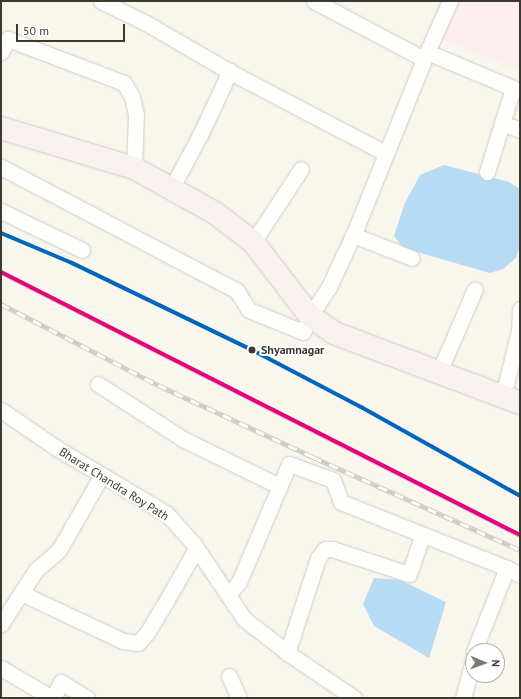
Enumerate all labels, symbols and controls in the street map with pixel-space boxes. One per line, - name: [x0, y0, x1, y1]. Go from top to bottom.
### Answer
- scale bar: [18, 16, 127, 42]
- text: 50 m: [23, 23, 49, 38]
- place label: Shyamnagar: [261, 343, 324, 357]
- marker: Shyamnagar: [246, 344, 258, 356]
- street label: Bharat Chandra Roy Path: [56, 444, 172, 524]
- north arrow: [465, 643, 505, 683]
- text: N: [489, 660, 503, 667]

